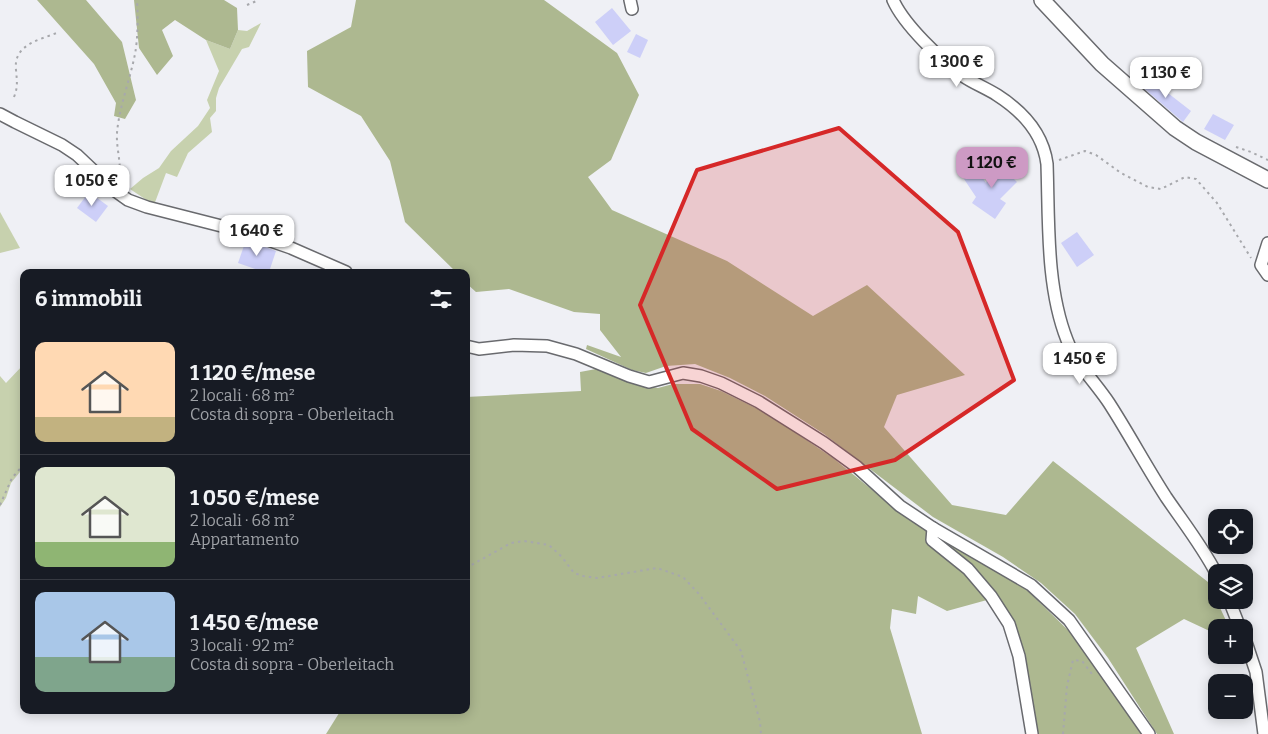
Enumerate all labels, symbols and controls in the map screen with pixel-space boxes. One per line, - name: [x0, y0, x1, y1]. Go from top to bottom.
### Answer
- pin: 1 300 €: [911, 46, 1003, 88]
- text: 1 300 €: [930, 52, 984, 71]
- pin: 1 130 €: [1120, 56, 1212, 99]
- text: 1 130 €: [1141, 63, 1191, 82]
- pin: 1 120 €: [946, 146, 1038, 189]
- text: 1 120 €: [967, 153, 1017, 172]
- pin: 1 050 €: [46, 164, 138, 207]
- text: 1 050 €: [66, 171, 118, 190]
- pin: 1 640 €: [211, 214, 303, 257]
- text: 1 640 €: [230, 221, 284, 240]
- icon: filters: [427, 285, 455, 313]
- text: 6 immobili: [35, 286, 142, 312]
- pin: 1 450 €: [1034, 342, 1126, 385]
- text: 1 450 €: [1054, 349, 1106, 368]
- text: 1 120 €/mese: [190, 360, 315, 386]
- icon: home: [75, 362, 135, 422]
- text: 2 locali · 68 m²: [190, 386, 295, 405]
- text: Costa di sopra - Oberleitach: [190, 405, 394, 424]
- text: 1 050 €/mese: [190, 485, 319, 511]
- icon: home: [75, 487, 135, 547]
- map controls: [1208, 509, 1253, 719]
- button: locate: [1208, 509, 1253, 554]
- text: 2 locali · 68 m²: [190, 511, 295, 530]
- text: Appartamento: [190, 530, 299, 549]
- button: layers: [1208, 564, 1253, 609]
- text: 1 450 €/mese: [190, 610, 319, 636]
- icon: home: [75, 612, 135, 672]
- button: +: [1208, 619, 1253, 664]
- text: 3 locali · 92 m²: [190, 636, 294, 655]
- text: Costa di sopra - Oberleitach: [190, 655, 394, 674]
- button: −: [1208, 674, 1253, 719]

